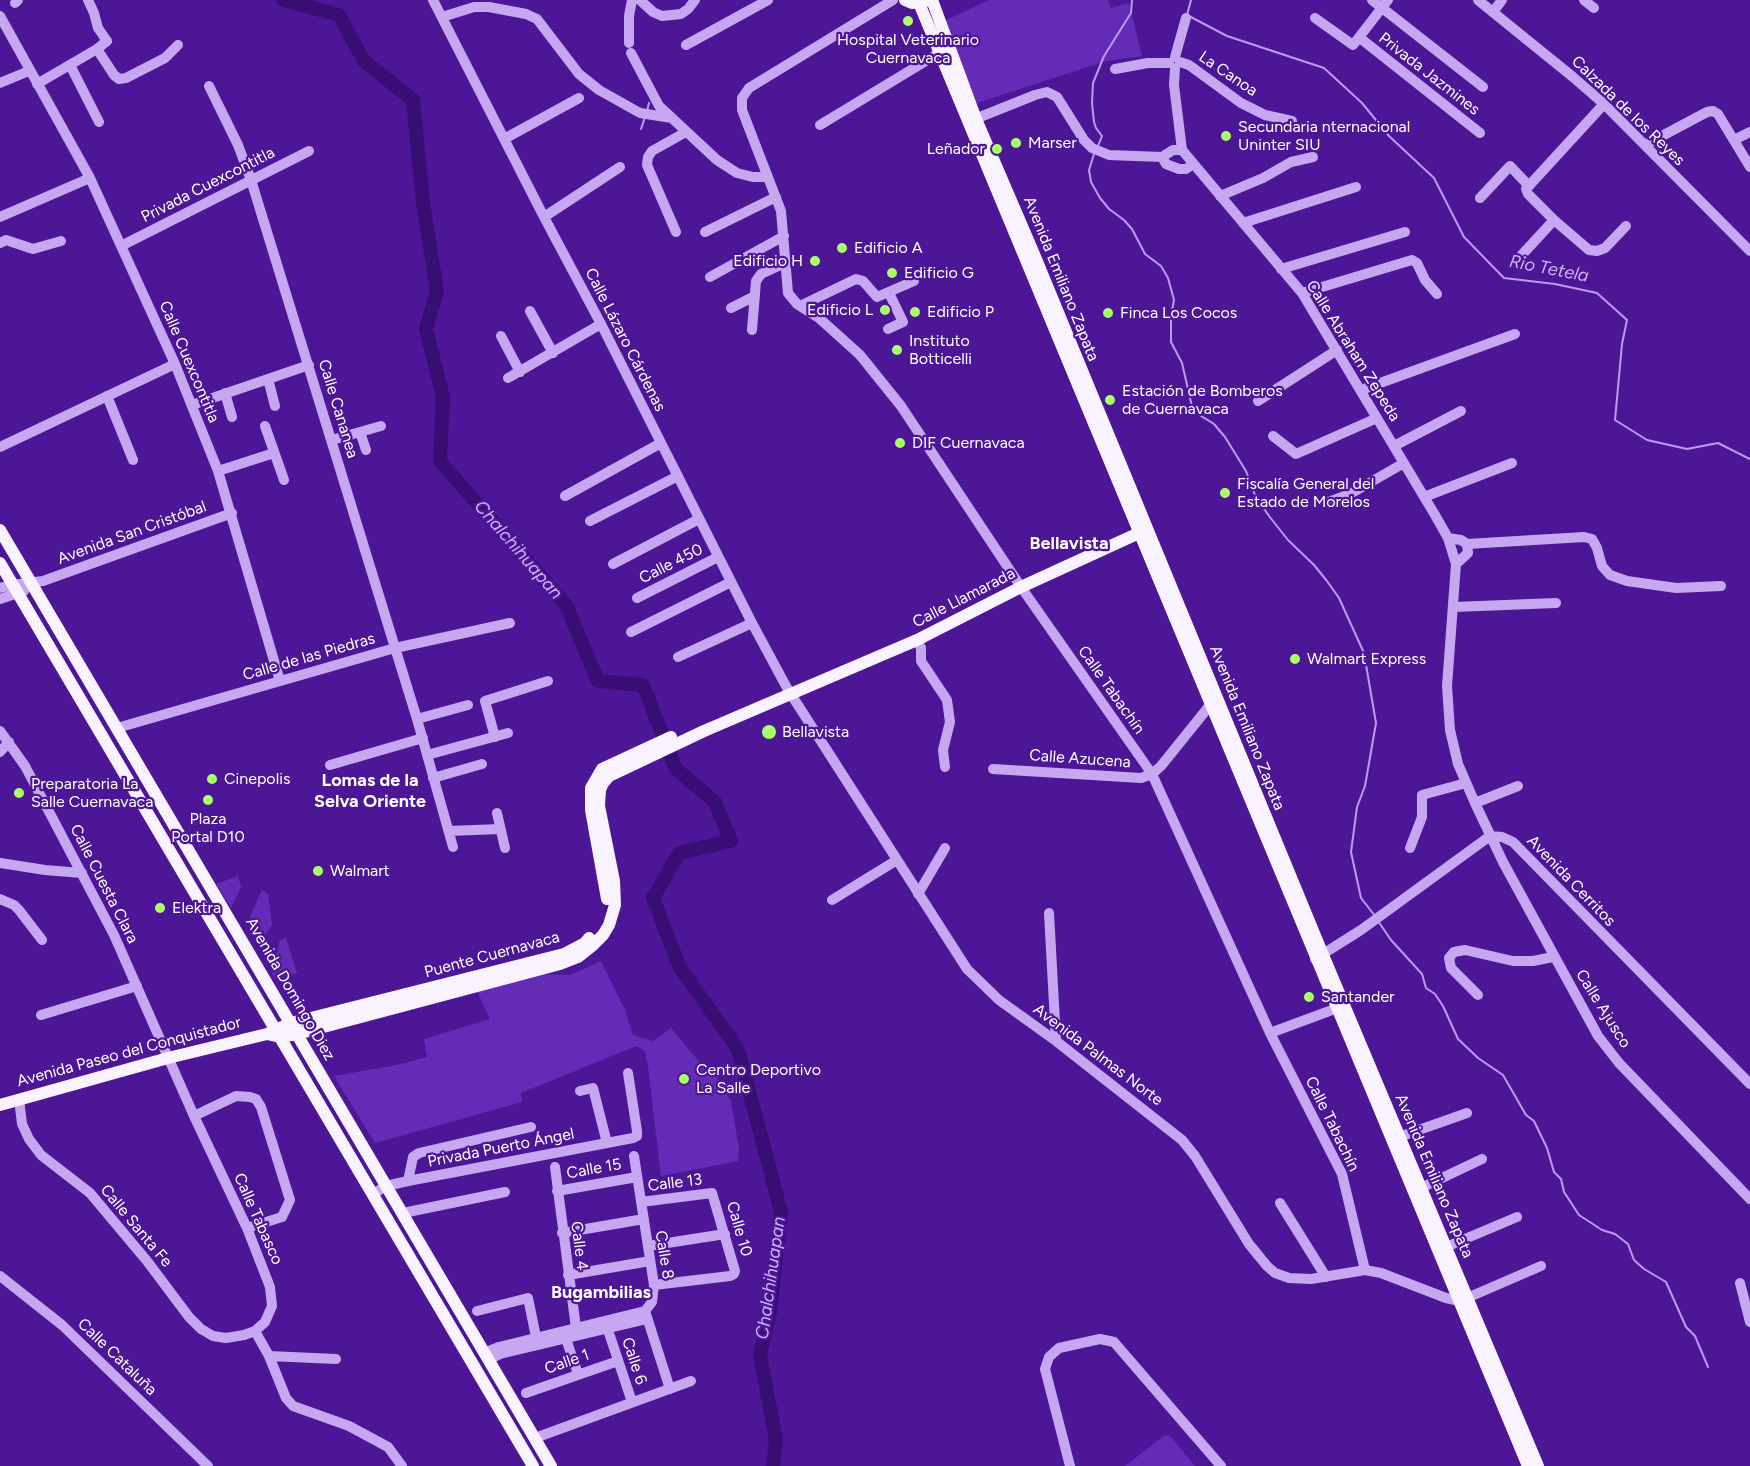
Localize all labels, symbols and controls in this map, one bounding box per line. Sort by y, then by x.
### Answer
marker: Hospital Veterinario Cuernavaca [901,14,915,28]
street label: Privada Jazmines [1375,29,1483,119]
place label: Hospital Veterinario Cuernavaca [837,30,979,68]
street label: La Canoa [1195,47,1261,101]
street label: Calzada de los Reyes [1567,52,1689,170]
place label: Secundaria nternacional Uninter SIU [1238,117,1410,155]
marker: Secundaria nternacional Uninter SIU [1219,129,1233,143]
place label: Marser [1028,133,1077,153]
marker: Marser [1009,136,1023,150]
place label: Leñador [927,139,985,159]
marker: Leñador [990,142,1004,156]
street label: Privada Cuexcontitla [138,143,278,227]
street label: Avenida Emiliano Zapata [1019,194,1103,364]
place label: Edificio A [854,238,923,258]
marker: Edificio A [835,241,849,255]
place label: Edificio H [733,251,803,271]
water label: Rio Tetela [1507,251,1591,287]
marker: Edificio H [808,254,822,268]
place label: Edificio G [904,263,974,283]
street label: Calle Lázaro Cárdenas [581,265,669,415]
marker: Edificio G [885,266,899,280]
street label: Calle Abraham Zepeda [1302,277,1404,425]
street label: Calle Cuexcontitla [155,298,223,426]
place label: Edificio L [807,300,873,320]
place label: Edificio P [927,302,994,322]
marker: Edificio L [878,303,892,317]
place label: Finca Los Cocos [1120,303,1237,323]
marker: Edificio P [908,305,922,319]
marker: Finca Los Cocos [1101,306,1115,320]
place label: Instituto Botticelli [909,331,972,369]
marker: Instituto Botticelli [890,343,904,357]
street label: Calle Cananea [314,357,362,461]
place label: Estación de Bomberos de Cuernavaca [1122,381,1283,419]
marker: Estación de Bomberos de Cuernavaca [1103,393,1117,407]
place label: DIF Cuernavaca [912,433,1025,453]
marker: DIF Cuernavaca [893,436,907,450]
place label: Fiscalía General del Estado de Morelos [1237,474,1374,512]
marker: Fiscalía General del Estado de Morelos [1218,486,1232,500]
water label: Chalchihuapan [469,496,567,604]
street label: Avenida San Cristóbal [55,497,209,569]
district label: Bellavista [1030,533,1108,555]
street label: Calle 450 [636,540,706,588]
street label: Calle Llamarada [910,564,1018,632]
street label: Calle de las Piedras [241,629,377,685]
street label: Calle Tabachín [1074,642,1148,738]
street label: Avenida Emiliano Zapata [1205,643,1289,813]
place label: Walmart Express [1307,649,1426,669]
marker: Walmart Express [1288,652,1302,666]
place label: Bellavista [782,722,849,742]
marker: Bellavista [760,723,778,741]
street label: Calle Azucena [1029,746,1131,772]
place label: Cinepolis [224,769,290,789]
district label: Lomas de la Selva Oriente [314,770,426,812]
marker: Cinepolis [205,772,219,786]
place label: Preparatoria La Salle Cuernavaca [31,774,153,812]
marker: Preparatoria La Salle Cuernavaca [12,786,26,800]
marker: Plaza Portal D10 [201,793,215,807]
place label: Plaza Portal D10 [171,809,245,847]
street label: Calle Cuesta Clara [66,821,142,947]
street label: Avenida Cerritos [1523,831,1619,931]
place label: Walmart [330,861,390,881]
marker: Walmart [311,864,325,878]
place label: Elektra [172,898,221,918]
marker: Elektra [153,901,167,915]
street label: Avenida Domingo Diez [241,914,339,1064]
street label: Puente Cuernavaca [422,928,562,982]
street label: Calle Ajusco [1571,966,1635,1052]
place label: Santander [1321,987,1395,1007]
marker: Santander [1302,990,1316,1004]
street label: Avenida Palmas Norte [1029,1000,1167,1110]
street label: Avenida Paseo del Conquistador [15,1013,243,1091]
place label: Centro Deportivo La Salle [696,1060,821,1098]
marker: Centro Deportivo La Salle [677,1072,691,1086]
street label: Calle Tabachín [1301,1073,1363,1175]
street label: Avenida Emiliano Zapata [1391,1091,1477,1261]
street label: Privada Puerto Ángel [426,1124,576,1172]
street label: Calle 15 [565,1155,623,1183]
street label: Calle Tabasco [229,1170,287,1268]
street label: Calle 13 [647,1170,703,1196]
street label: Calle Santa Fe [96,1181,176,1271]
street label: Calle 10 [722,1199,756,1259]
water label: Chalchihuapan [752,1215,790,1341]
street label: Calle 4 [566,1220,592,1272]
street label: Calle 8 [651,1229,677,1281]
district label: Bugambilias [551,1282,651,1304]
street label: Calle Cataluña [73,1314,161,1400]
street label: Calle 6 [617,1335,651,1387]
street label: Calle 1 [542,1345,592,1379]

